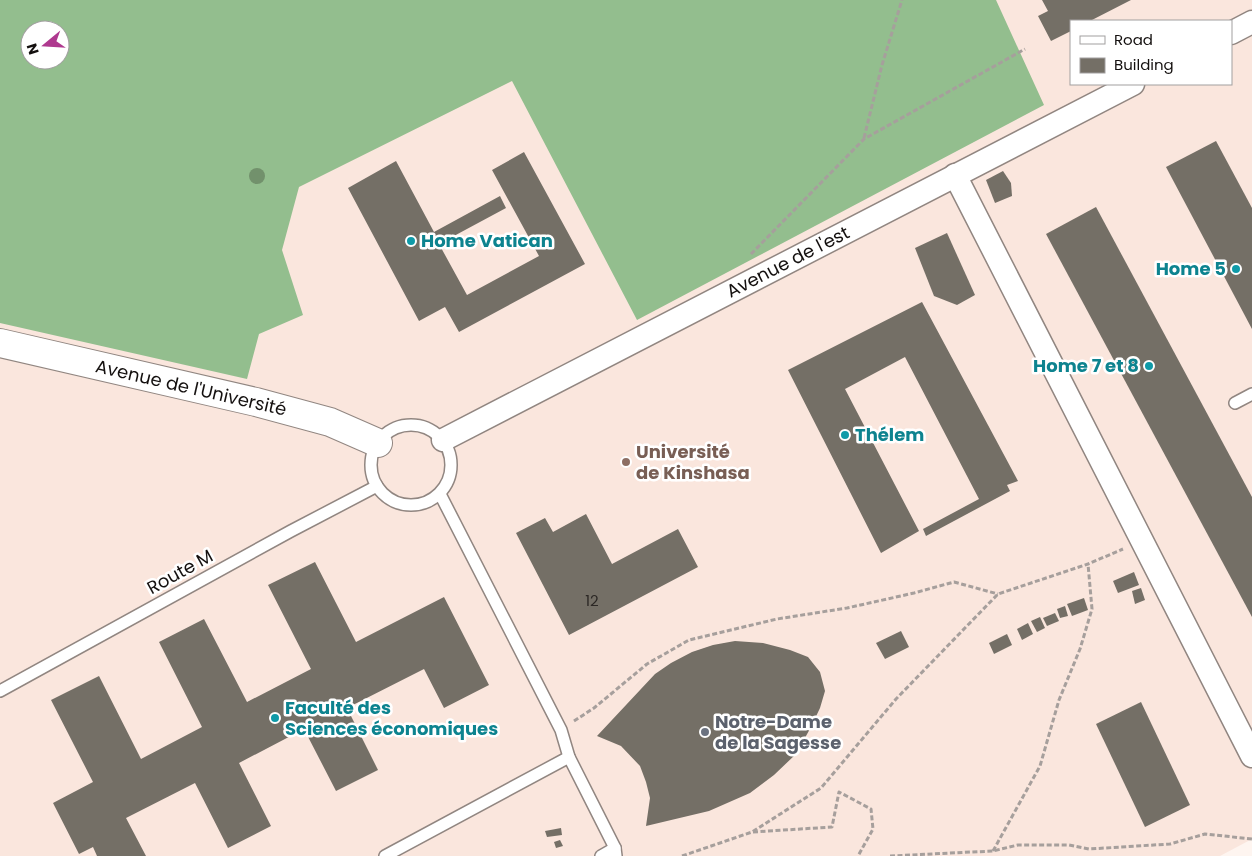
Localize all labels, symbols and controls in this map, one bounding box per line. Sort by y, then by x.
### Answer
north arrow [20,20,70,70]
legend [1070,20,1232,85]
text: Road [1114,29,1153,50]
text: N [21,41,44,57]
text: Building [1114,54,1174,75]
street label: Avenue de l'est [722,220,854,303]
place label: Home Vatican [421,228,553,253]
marker: Home Vatican [405,235,417,247]
place label: Home 5 [1156,256,1226,281]
marker: Home 5 [1230,263,1242,275]
street label: Avenue de l'Université [93,353,289,422]
place label: Home 7 et 8 [1033,353,1139,378]
marker: Home 7 et 8 [1143,360,1155,372]
place label: Thélem [855,422,924,447]
marker: Thélem [839,429,851,441]
place label: Université de Kinshasa [636,439,750,485]
marker: Université de Kinshasa [620,456,632,468]
street label: Route M [142,543,217,600]
house number: 12 [585,590,599,611]
place label: Faculté des Sciences économiques [285,695,498,741]
place label: Notre-Dame de la Sagesse [715,709,841,755]
marker: Faculté des Sciences économiques [269,712,281,724]
marker: Notre-Dame de la Sagesse [699,726,711,738]

